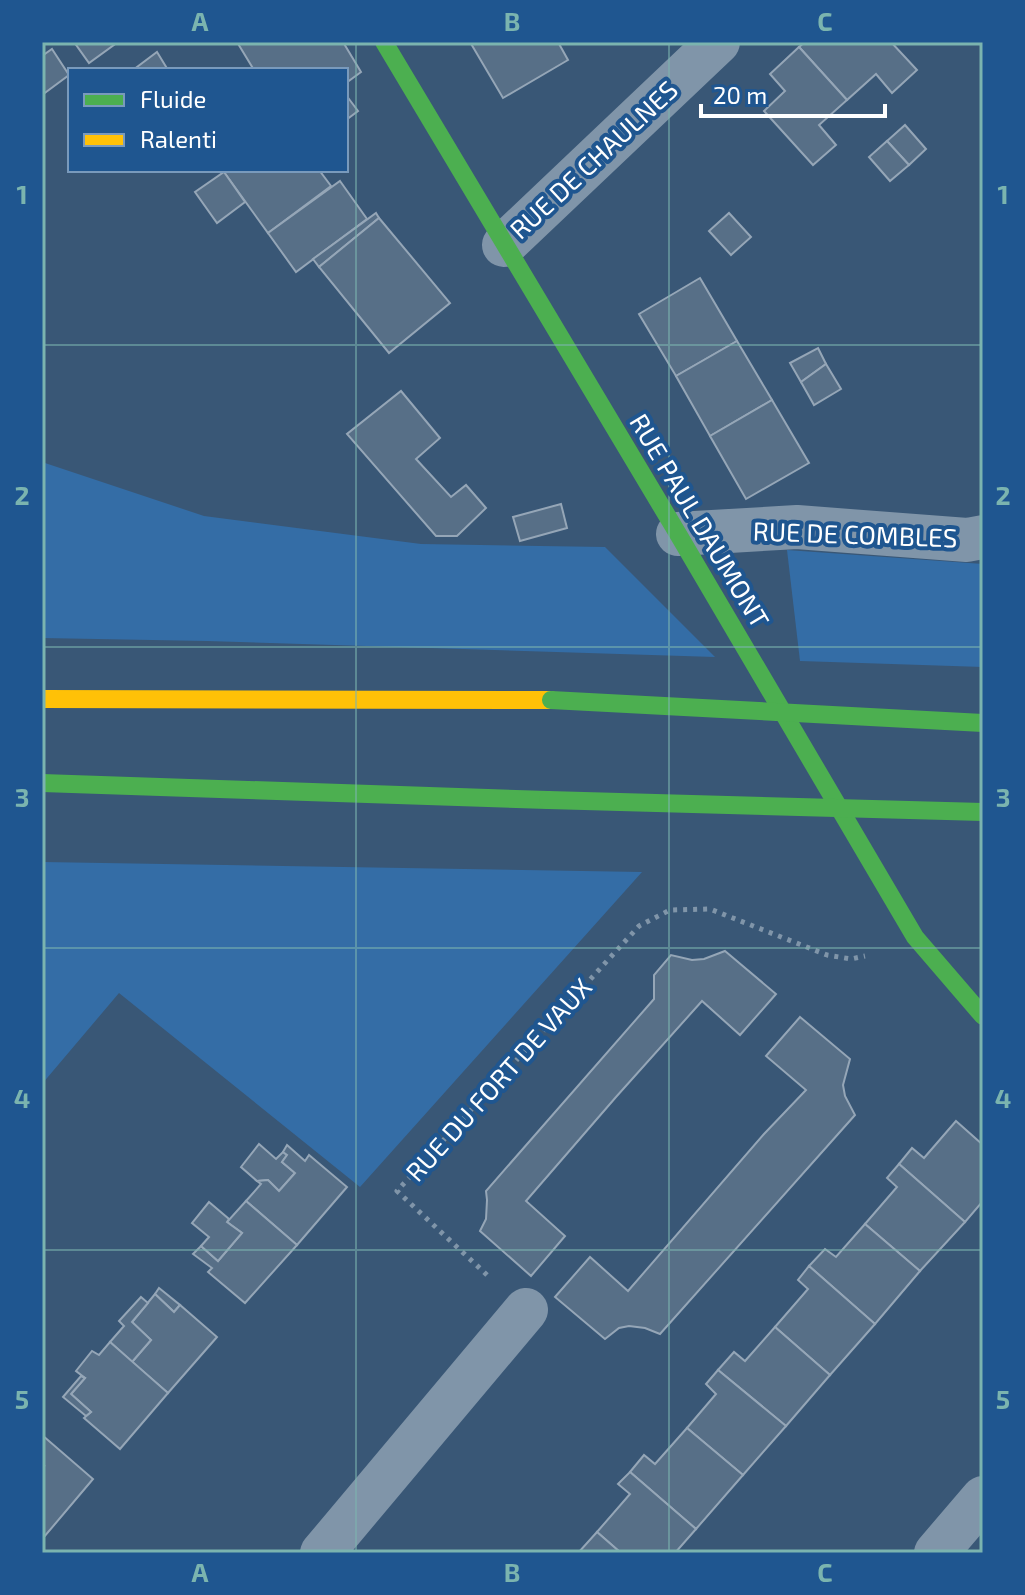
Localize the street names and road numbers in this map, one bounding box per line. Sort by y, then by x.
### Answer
street label: RUE DE CHAULNES [503,73,683,245]
street label: RUE PAUL DAUMONT [624,408,776,633]
street label: RUE DE COMBLES [752,514,958,553]
street label: RUE DU FORT DE VAUX [398,971,597,1187]

